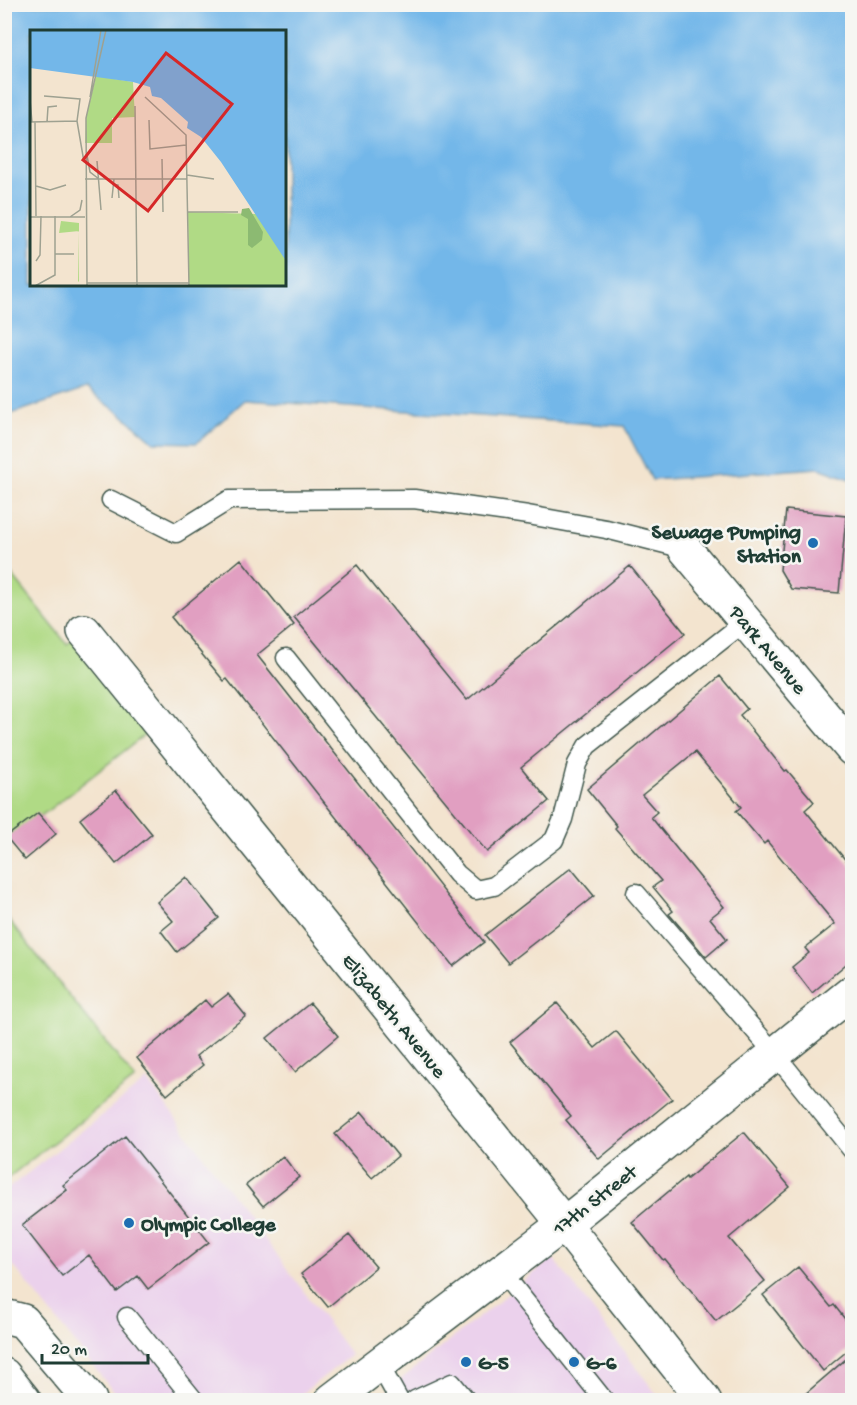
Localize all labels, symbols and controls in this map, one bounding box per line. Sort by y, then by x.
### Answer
inset map [30,30,286,286]
place label: Sewage Pumping Station [652,522,802,571]
marker: Sewage Pumping Station [806,536,820,550]
street label: Park Avenue [721,601,811,702]
street label: Elizabeth Avenue [334,950,451,1085]
street label: 17th Street [548,1160,645,1243]
place label: Olympic College [141,1214,277,1239]
marker: Olympic College [122,1216,136,1230]
scale bar [42,1327,148,1365]
text: 20 m [51,1340,87,1361]
place label: G-5 [478,1353,509,1378]
place label: G-6 [586,1353,618,1378]
marker: G-5 [459,1355,473,1369]
marker: G-6 [567,1355,581,1369]

